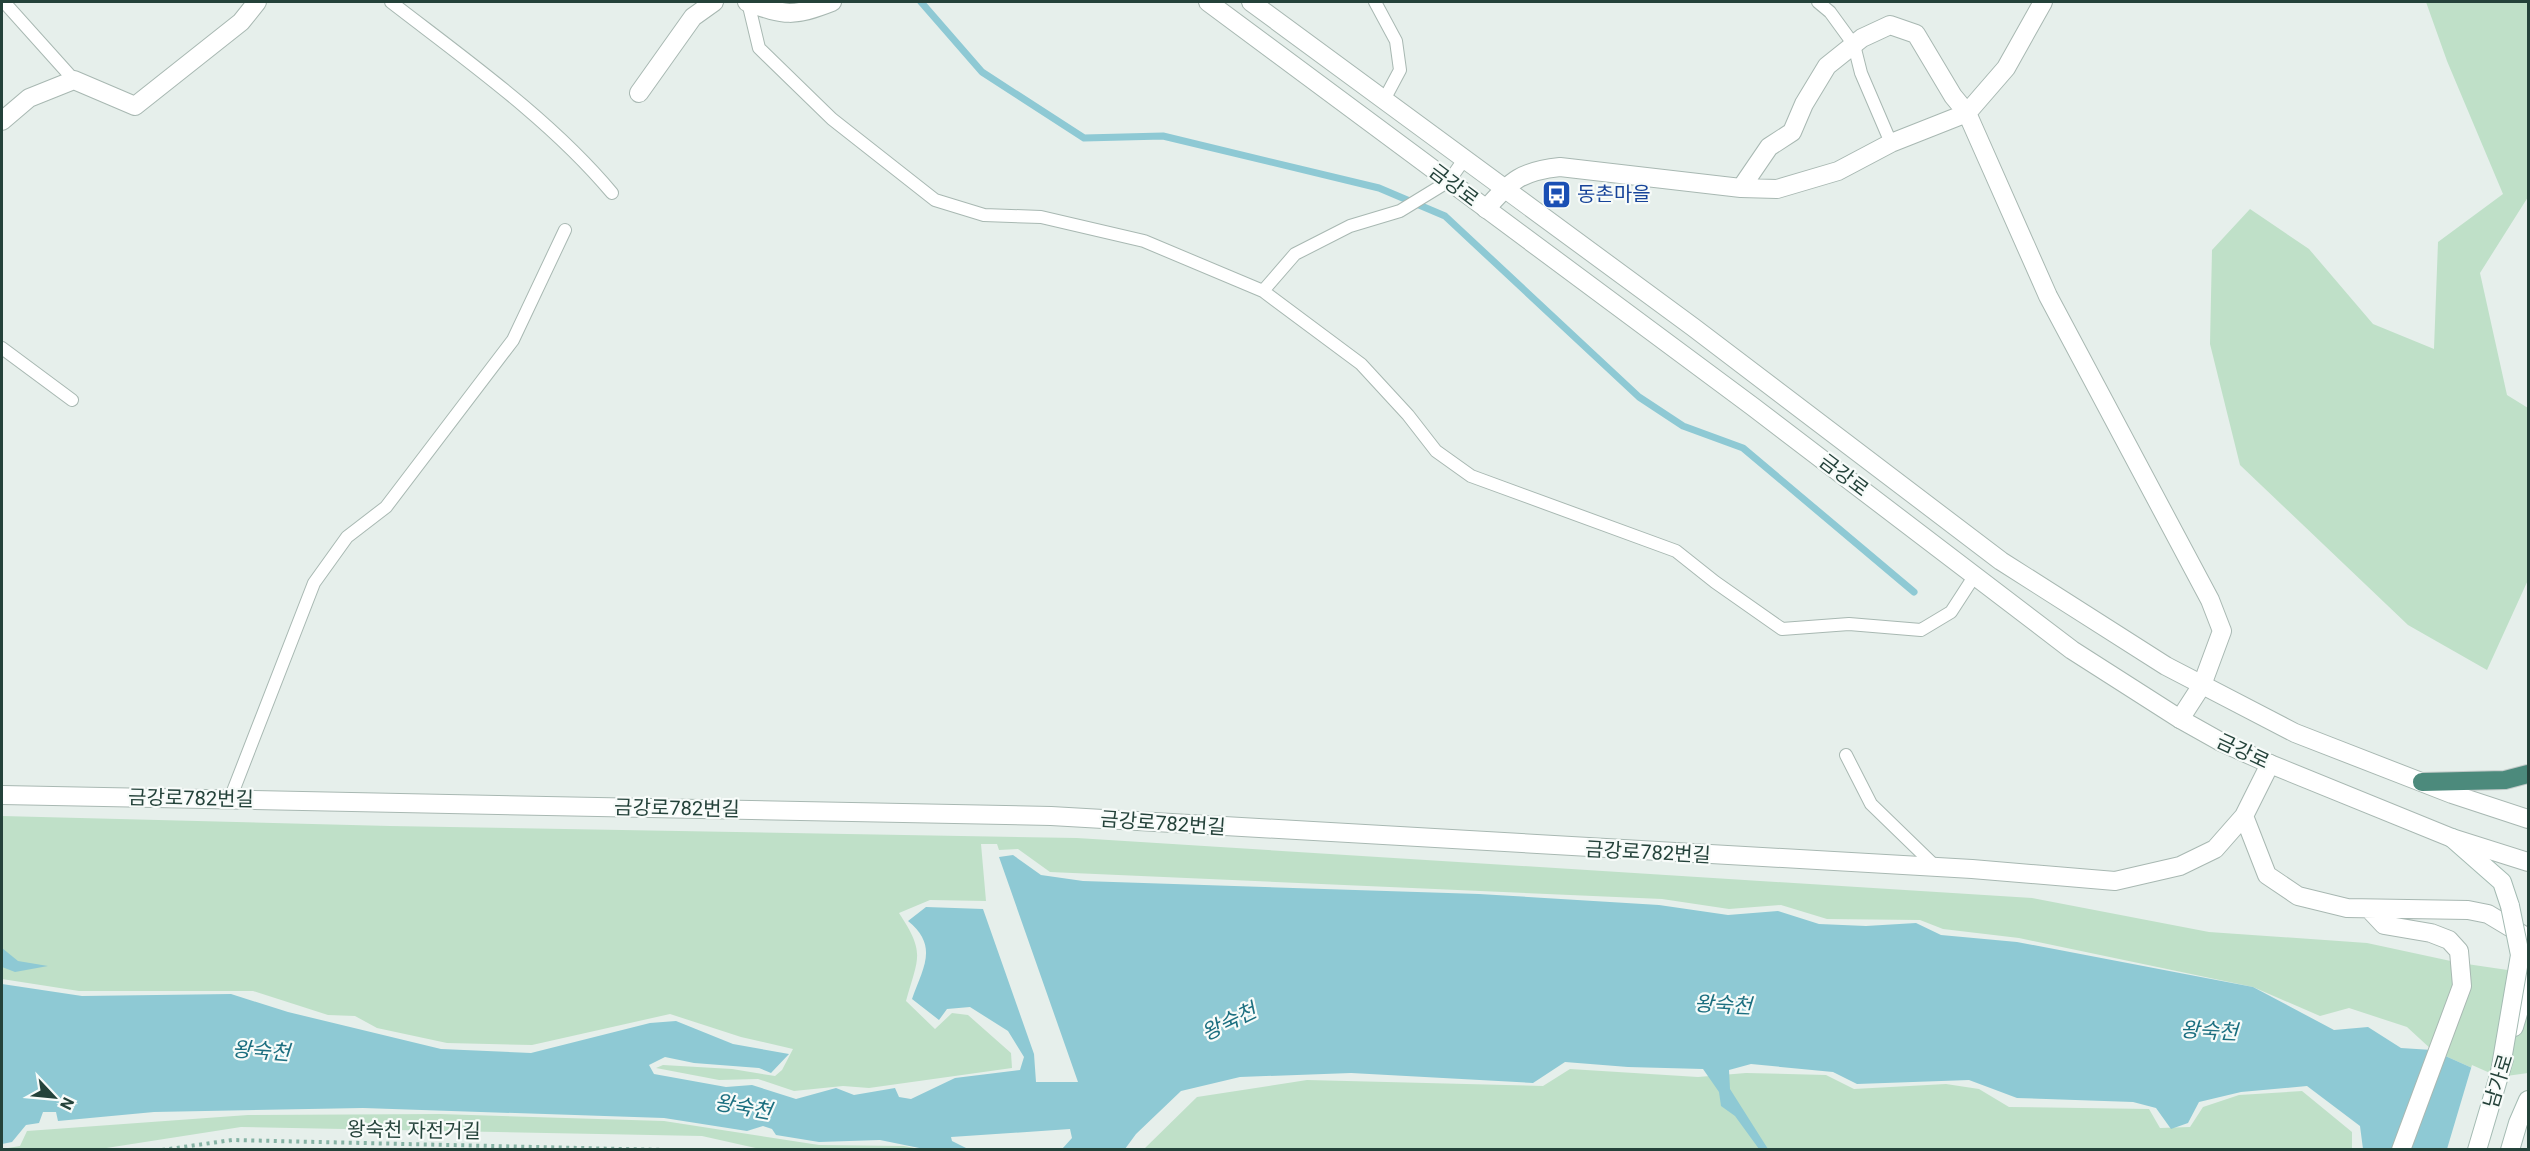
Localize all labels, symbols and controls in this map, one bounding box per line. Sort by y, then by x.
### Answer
street label: 금강로 [1425,159,1483,211]
bus stop icon: 동촌마을 [1540,178,1572,210]
place label: 동촌마을 [1577,182,1651,206]
street label: 금강로 [1815,449,1873,501]
street label: 금강로 [2213,728,2273,774]
street label: 금강로782번길 [128,785,254,811]
street label: 금강로782번길 [614,795,740,821]
street label: 금강로782번길 [1099,807,1227,839]
street label: 금강로782번길 [1585,837,1711,867]
water label: 왕숙천 [1693,991,1755,1019]
water label: 왕숙천 [1198,997,1263,1045]
water label: 왕숙천 [2179,1017,2241,1045]
water label: 왕숙천 [231,1037,293,1065]
street label: 남가로 [2478,1051,2518,1111]
north arrow [24,1067,84,1127]
water label: 왕숙천 [712,1090,776,1124]
text: N [56,1094,78,1113]
street label: 왕숙천 자전거길 [347,1117,481,1143]

